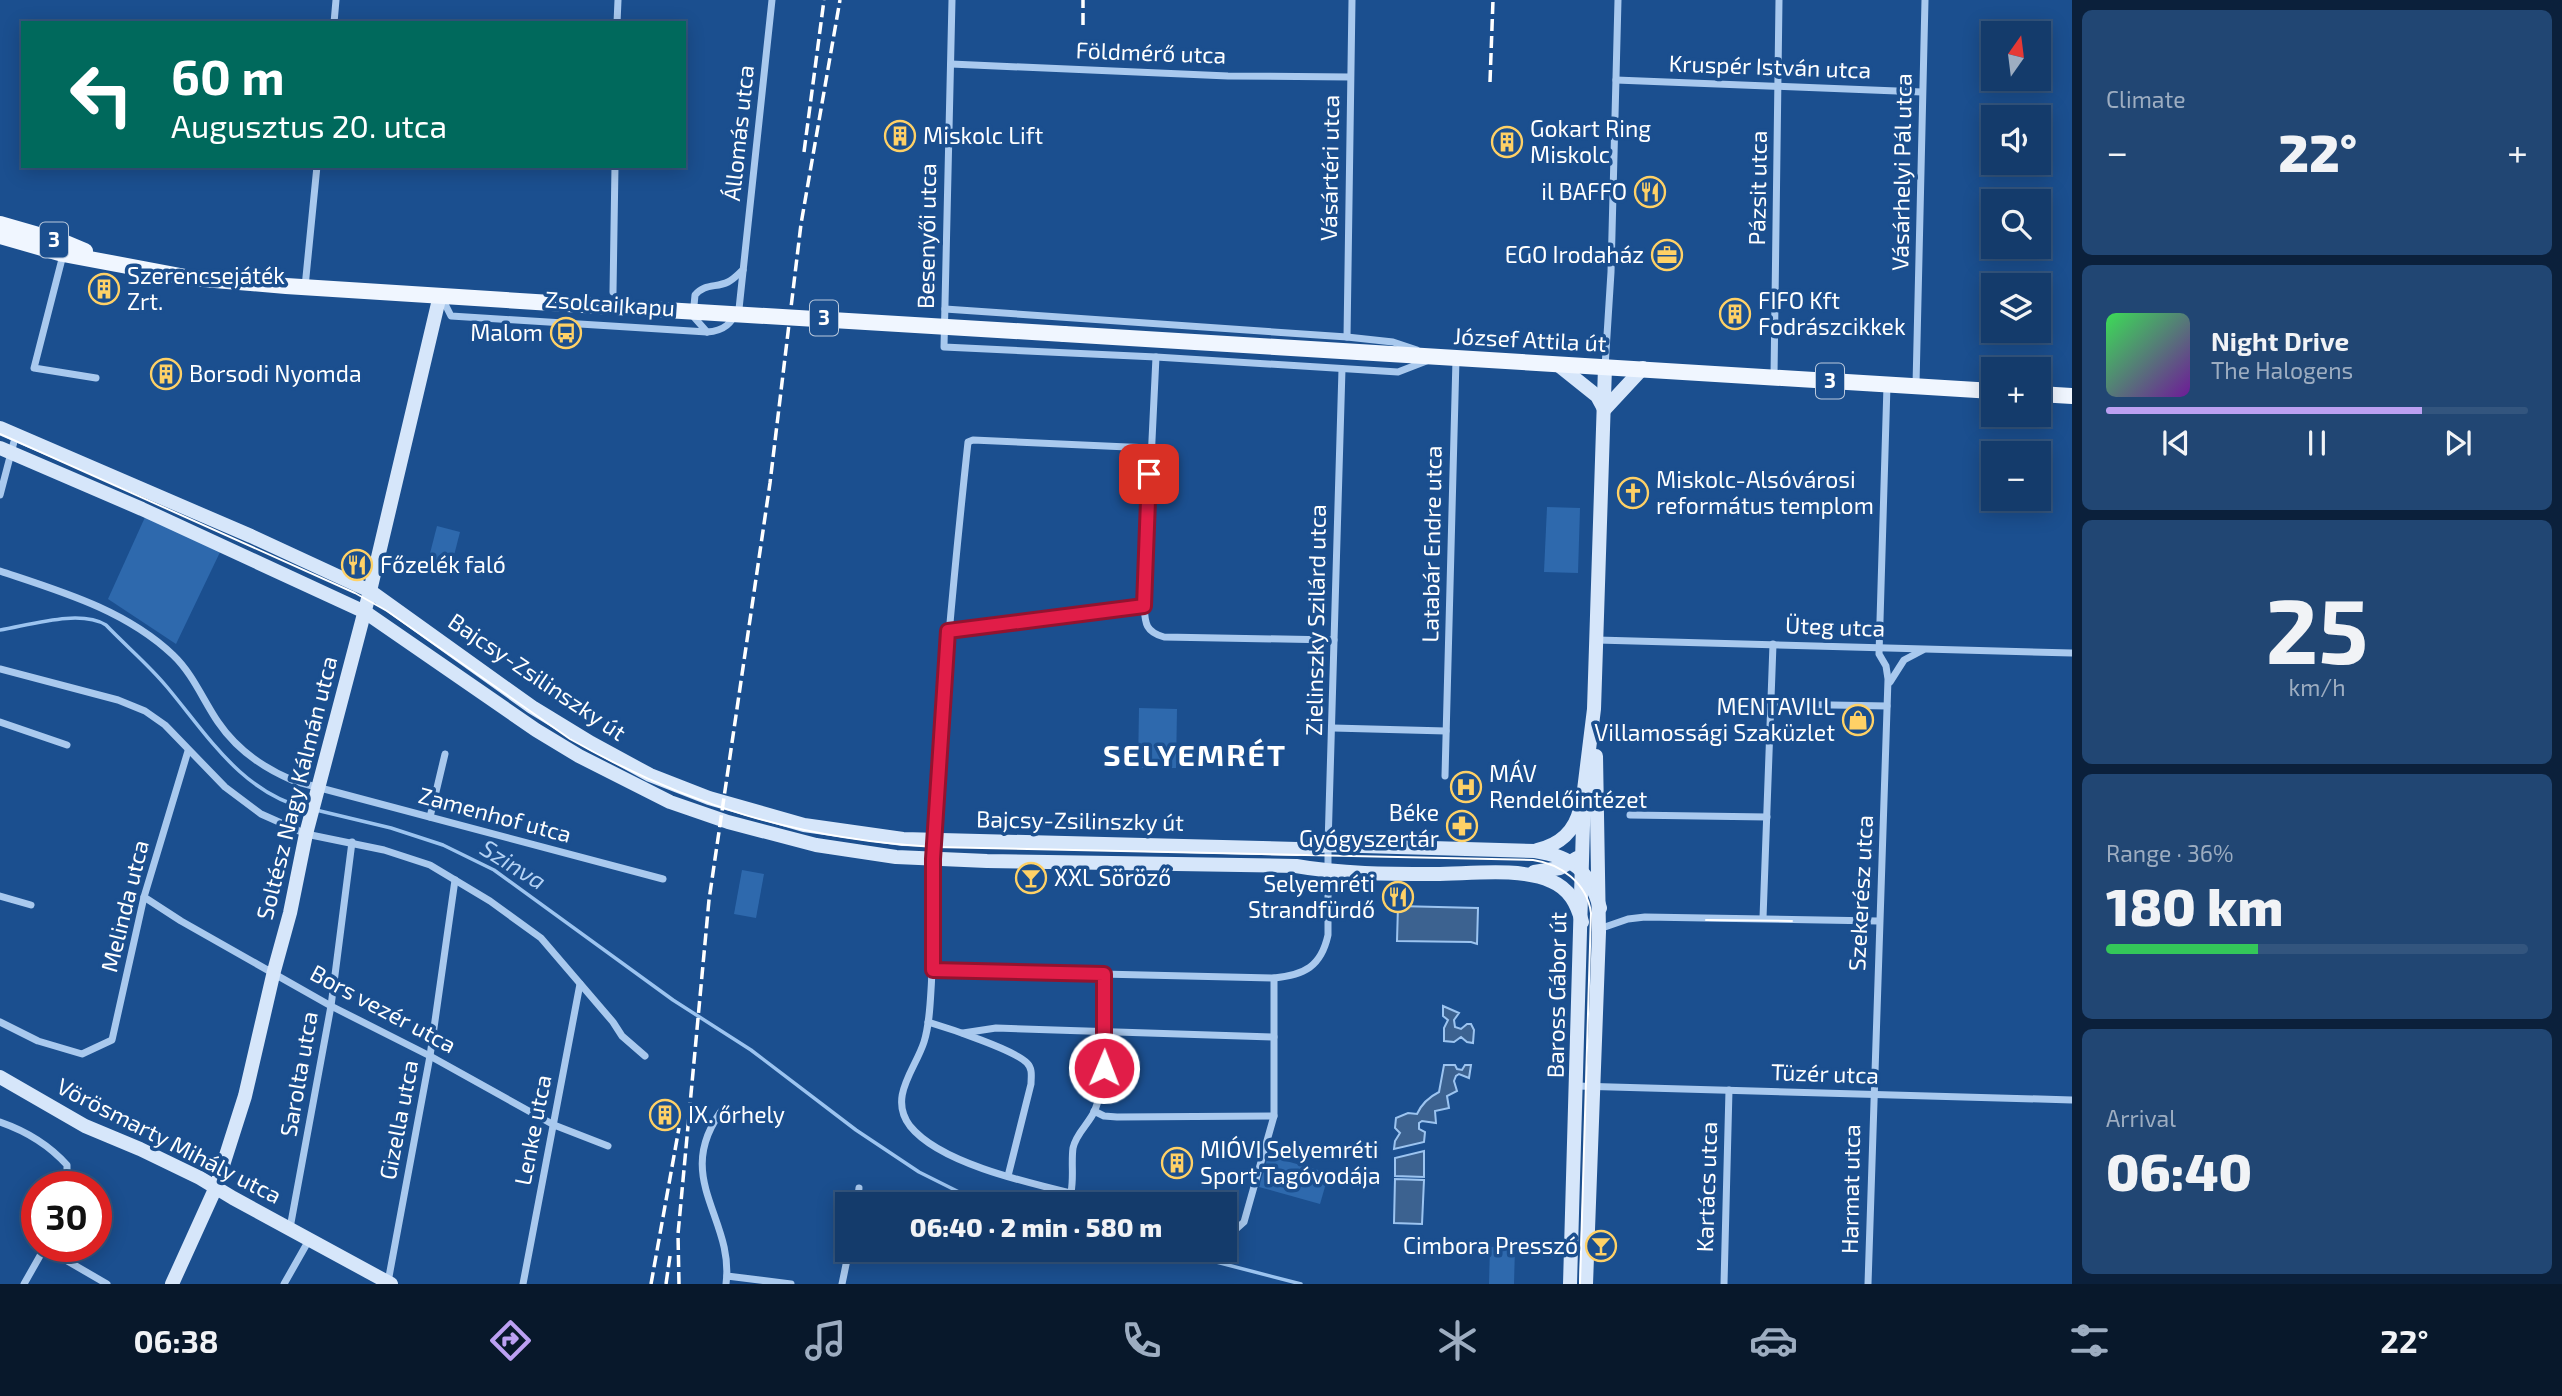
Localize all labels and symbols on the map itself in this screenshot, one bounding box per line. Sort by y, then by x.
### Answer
north arrow [1981,21,2051,91]
street label: Földmérő utca [1075,35,1227,69]
street label: Kruspér István utca [1668,48,1872,84]
street label: Állomás utca [717,64,759,202]
street label: Vásárhelyi Pál utca [1885,73,1917,271]
street label: Vásártéri utca [1314,95,1344,241]
place label: Gokart Ring Miskolc [1530,114,1651,168]
building icon: Miskolc Lift [883,119,917,153]
place label: Miskolc Lift [923,121,1043,149]
building icon: Gokart Ring Miskolc [1490,125,1524,159]
street label: Pázsit utca [1742,130,1772,246]
street label: Besenyői utca [911,163,941,309]
restaurant icon: il BAFFO [1633,175,1667,209]
place label: il BAFFO [1541,177,1627,205]
road number: 3 [40,222,68,258]
office icon: EGO Irodaház [1650,238,1684,272]
place label: EGO Irodaház [1505,240,1644,268]
place label: Szerencsejáték Zrt. [127,261,285,315]
building icon: Szerencsejáték Zrt. [87,272,121,306]
street label: Zsolcai kapu [544,284,676,322]
place label: FIFO Kft Fodrászcikkek [1758,286,1906,340]
building icon: FIFO Kft Fodrászcikkek [1718,297,1752,331]
road number: 3 [810,300,838,336]
bus stop icon: Malom [549,316,583,350]
place label: Malom [470,318,543,346]
street label: József Attila út [1453,321,1608,357]
building icon: Borsodi Nyomda [149,357,183,391]
place label: Borsodi Nyomda [189,359,362,387]
road number: 3 [1816,364,1844,398]
pin [1119,444,1179,504]
street label: Latabár Endre utca [1415,445,1447,643]
place label: Miskolc-Alsóvárosi református templom [1656,465,1874,519]
church icon: Miskolc-Alsóvárosi református templom [1616,476,1650,510]
street label: Zielinszky Szilárd utca [1299,504,1331,736]
restaurant icon: Főzelék faló [340,548,374,582]
place label: Főzelék faló [380,550,506,578]
street label: Bajcsy-Zsilinszky út [444,606,632,746]
street label: Üteg utca [1784,610,1886,642]
street label: Soltész Nagy Kálmán utca [250,653,342,923]
place label: MENTAVILL Villamossági Szaküzlet [1594,692,1835,746]
shop icon: MENTAVILL Villamossági Szaküzlet [1841,703,1875,737]
district label: SELYEMRÉT [1103,736,1287,772]
place label: MÁV Rendelőintézet [1489,759,1647,813]
hospital icon: MÁV Rendelőintézet [1449,770,1483,804]
street label: Zamenhof utca [416,780,575,848]
place label: Béke Gyógyszertár [1299,798,1439,852]
street label: Bajcsy-Zsilinszky út [976,804,1184,836]
pharmacy icon: Béke Gyógyszertár [1445,809,1479,843]
street label: Szekerész utca [1842,814,1878,972]
water label: Szinva [476,832,552,895]
street label: Melinda utca [94,837,154,975]
bar icon: XXL Söröző [1014,861,1048,895]
place label: XXL Söröző [1054,863,1171,891]
place label: Selyemréti Strandfürdő [1248,869,1375,923]
restaurant icon: Selyemréti Strandfürdő [1381,880,1415,914]
street label: Baross Gábor út [1541,911,1571,1078]
street label: Bors vezér utca [306,958,461,1058]
street label: Sarolta utca [273,1009,323,1139]
position arrow [1067,1031,1141,1105]
street label: Tüzér utca [1771,1057,1880,1089]
street label: Gizella utca [373,1058,423,1182]
street label: Vörösmarty Mihály utca [53,1071,286,1209]
street label: Lenke utca [508,1072,556,1187]
building icon: IX. őrhely [648,1098,682,1132]
place label: IX. őrhely [688,1100,785,1128]
street label: Kartács utca [1690,1121,1722,1253]
street label: Harmat utca [1835,1124,1865,1254]
place label: MIÓVI Selyemréti Sport Tagóvodája [1200,1135,1381,1189]
building icon: MIÓVI Selyemréti Sport Tagóvodája [1160,1146,1194,1180]
speed limit sign: 30 [21,1171,112,1262]
bar icon: Cimbora Presszó [1584,1229,1618,1263]
place label: Cimbora Presszó [1403,1231,1578,1259]

